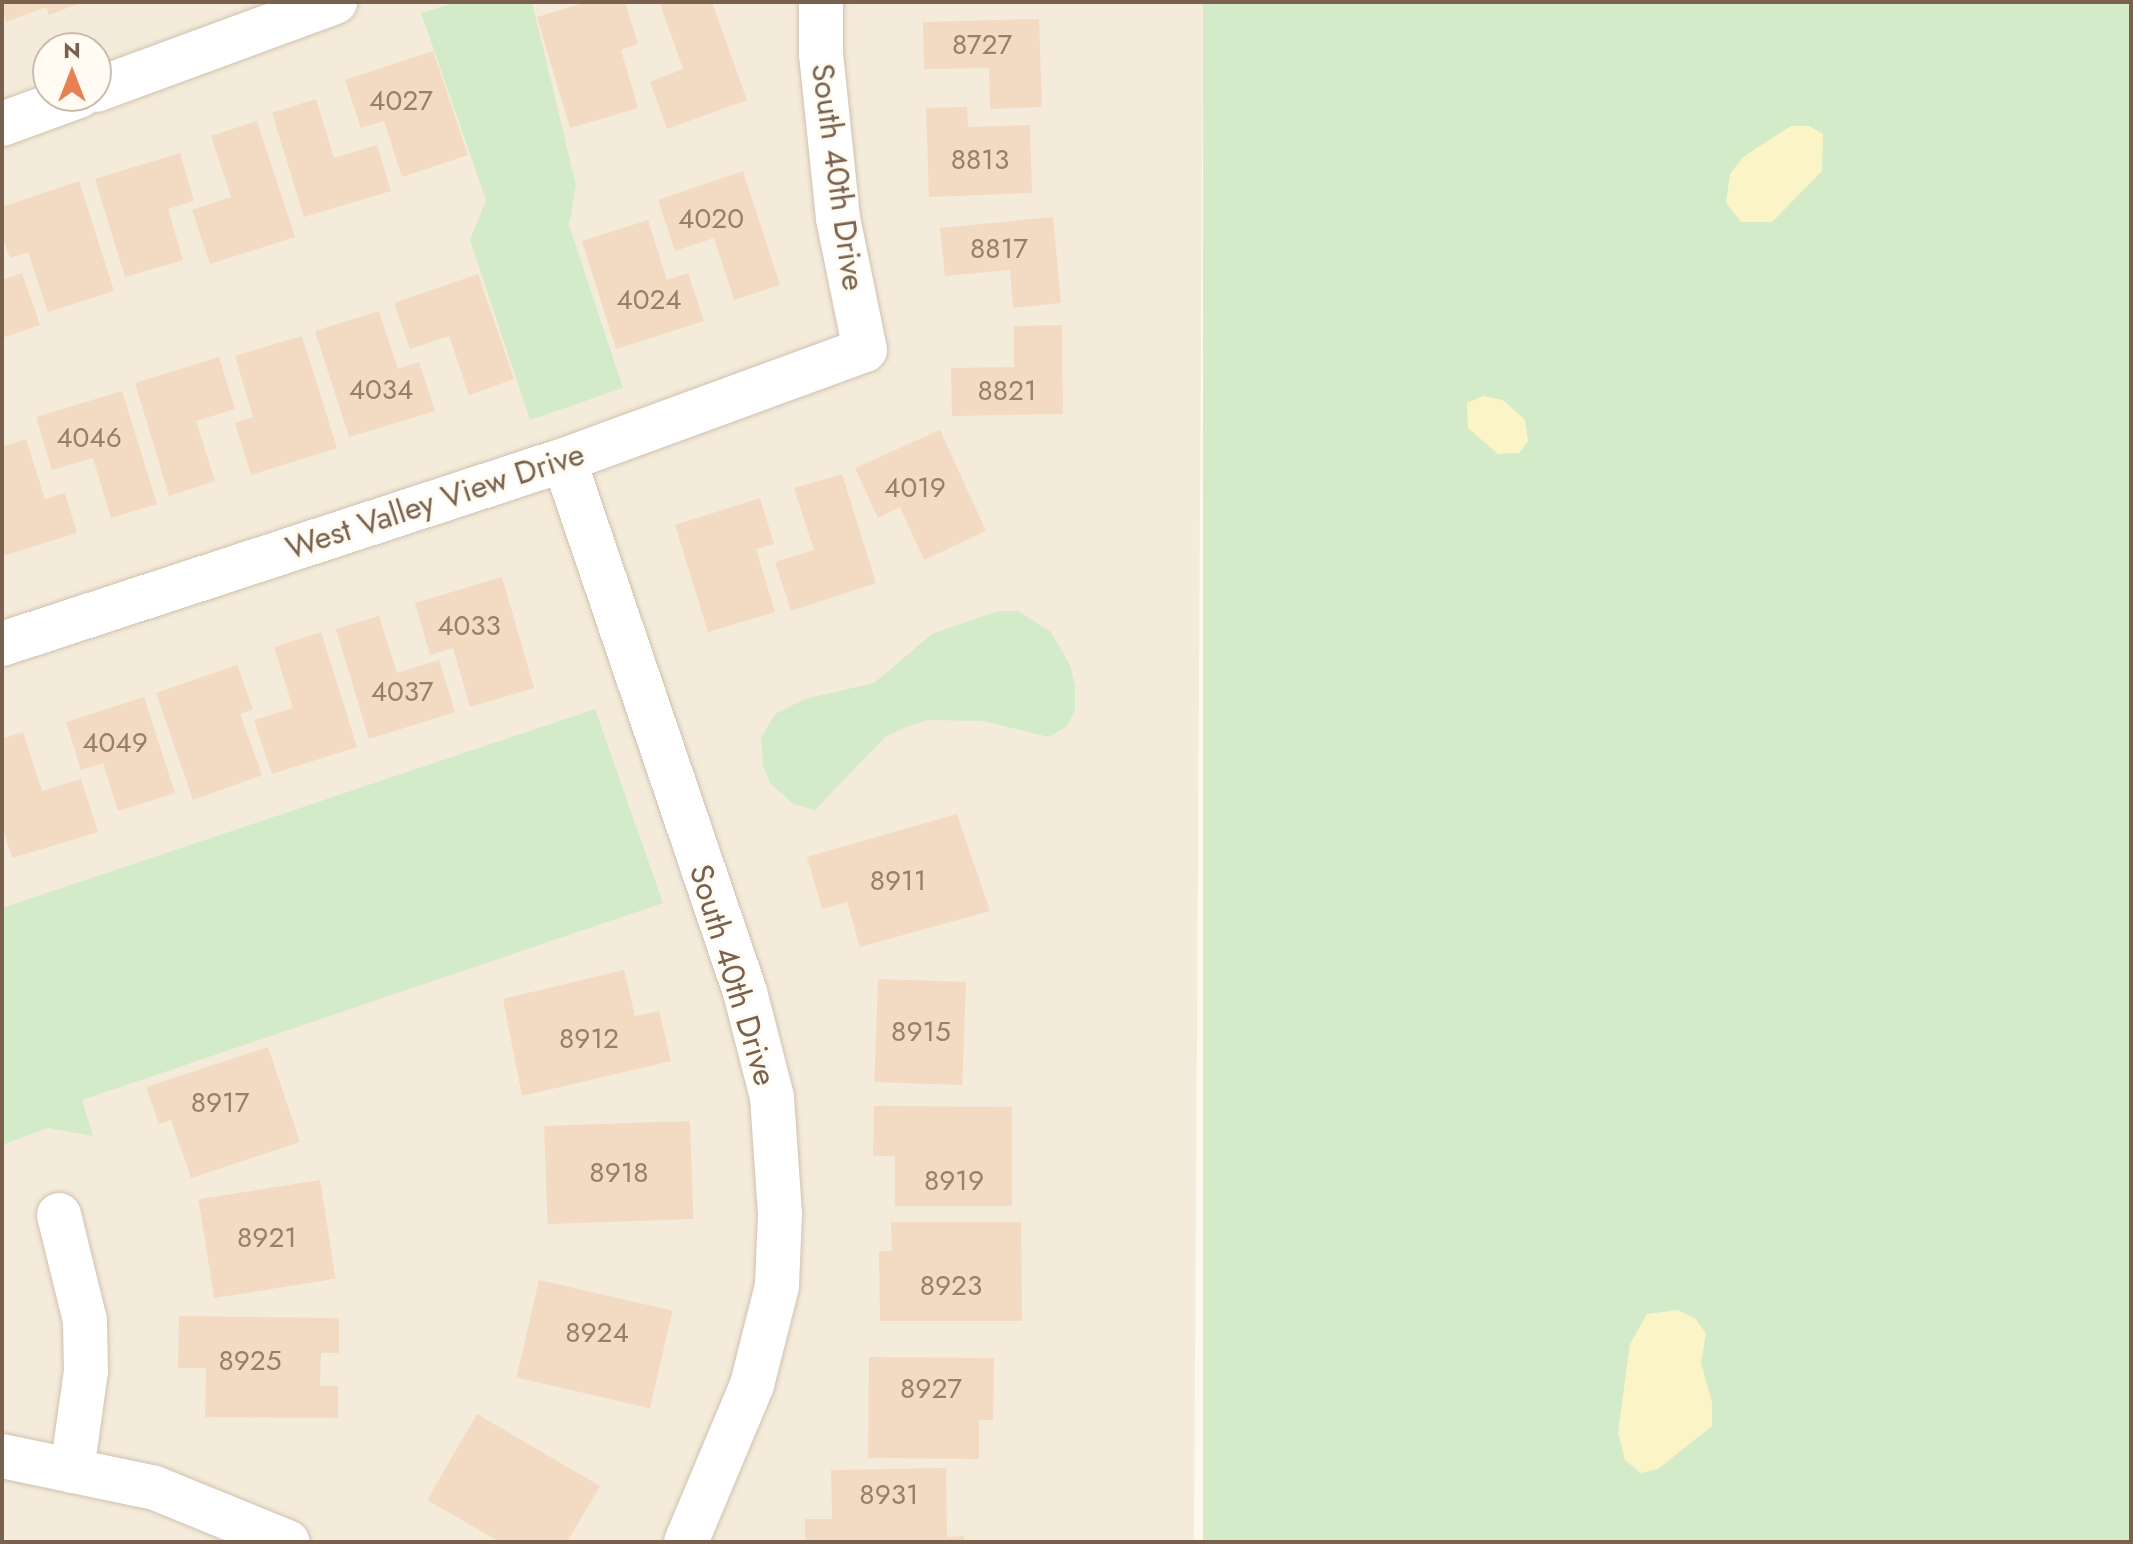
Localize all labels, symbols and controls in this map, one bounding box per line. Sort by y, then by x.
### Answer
house number: 8727 [952,28,1012,62]
north arrow [32,32,112,112]
text: N [63,34,81,66]
street label: South 40th Drive [803,61,873,293]
house number: 4027 [369,84,433,118]
house number: 8813 [951,143,1009,177]
house number: 4020 [678,202,744,236]
house number: 8817 [970,232,1028,266]
house number: 4024 [616,283,682,317]
house number: 4034 [349,373,413,407]
house number: 8821 [977,374,1037,408]
house number: 4046 [56,421,122,455]
street label: West Valley View Drive [281,435,589,567]
house number: 4019 [884,471,946,505]
house number: 4033 [437,609,501,643]
house number: 4037 [371,675,433,709]
house number: 4049 [82,726,148,760]
street label: South 40th Drive [681,860,785,1090]
house number: 8911 [870,864,926,898]
house number: 8915 [891,1015,951,1049]
house number: 8912 [559,1022,619,1056]
house number: 8917 [191,1086,249,1120]
house number: 8918 [589,1156,649,1190]
house number: 8919 [924,1164,984,1198]
house number: 8921 [237,1221,297,1255]
house number: 8923 [920,1269,982,1303]
house number: 8924 [565,1316,629,1350]
house number: 8925 [218,1344,282,1378]
house number: 8927 [900,1372,962,1406]
house number: 8931 [859,1478,919,1512]

